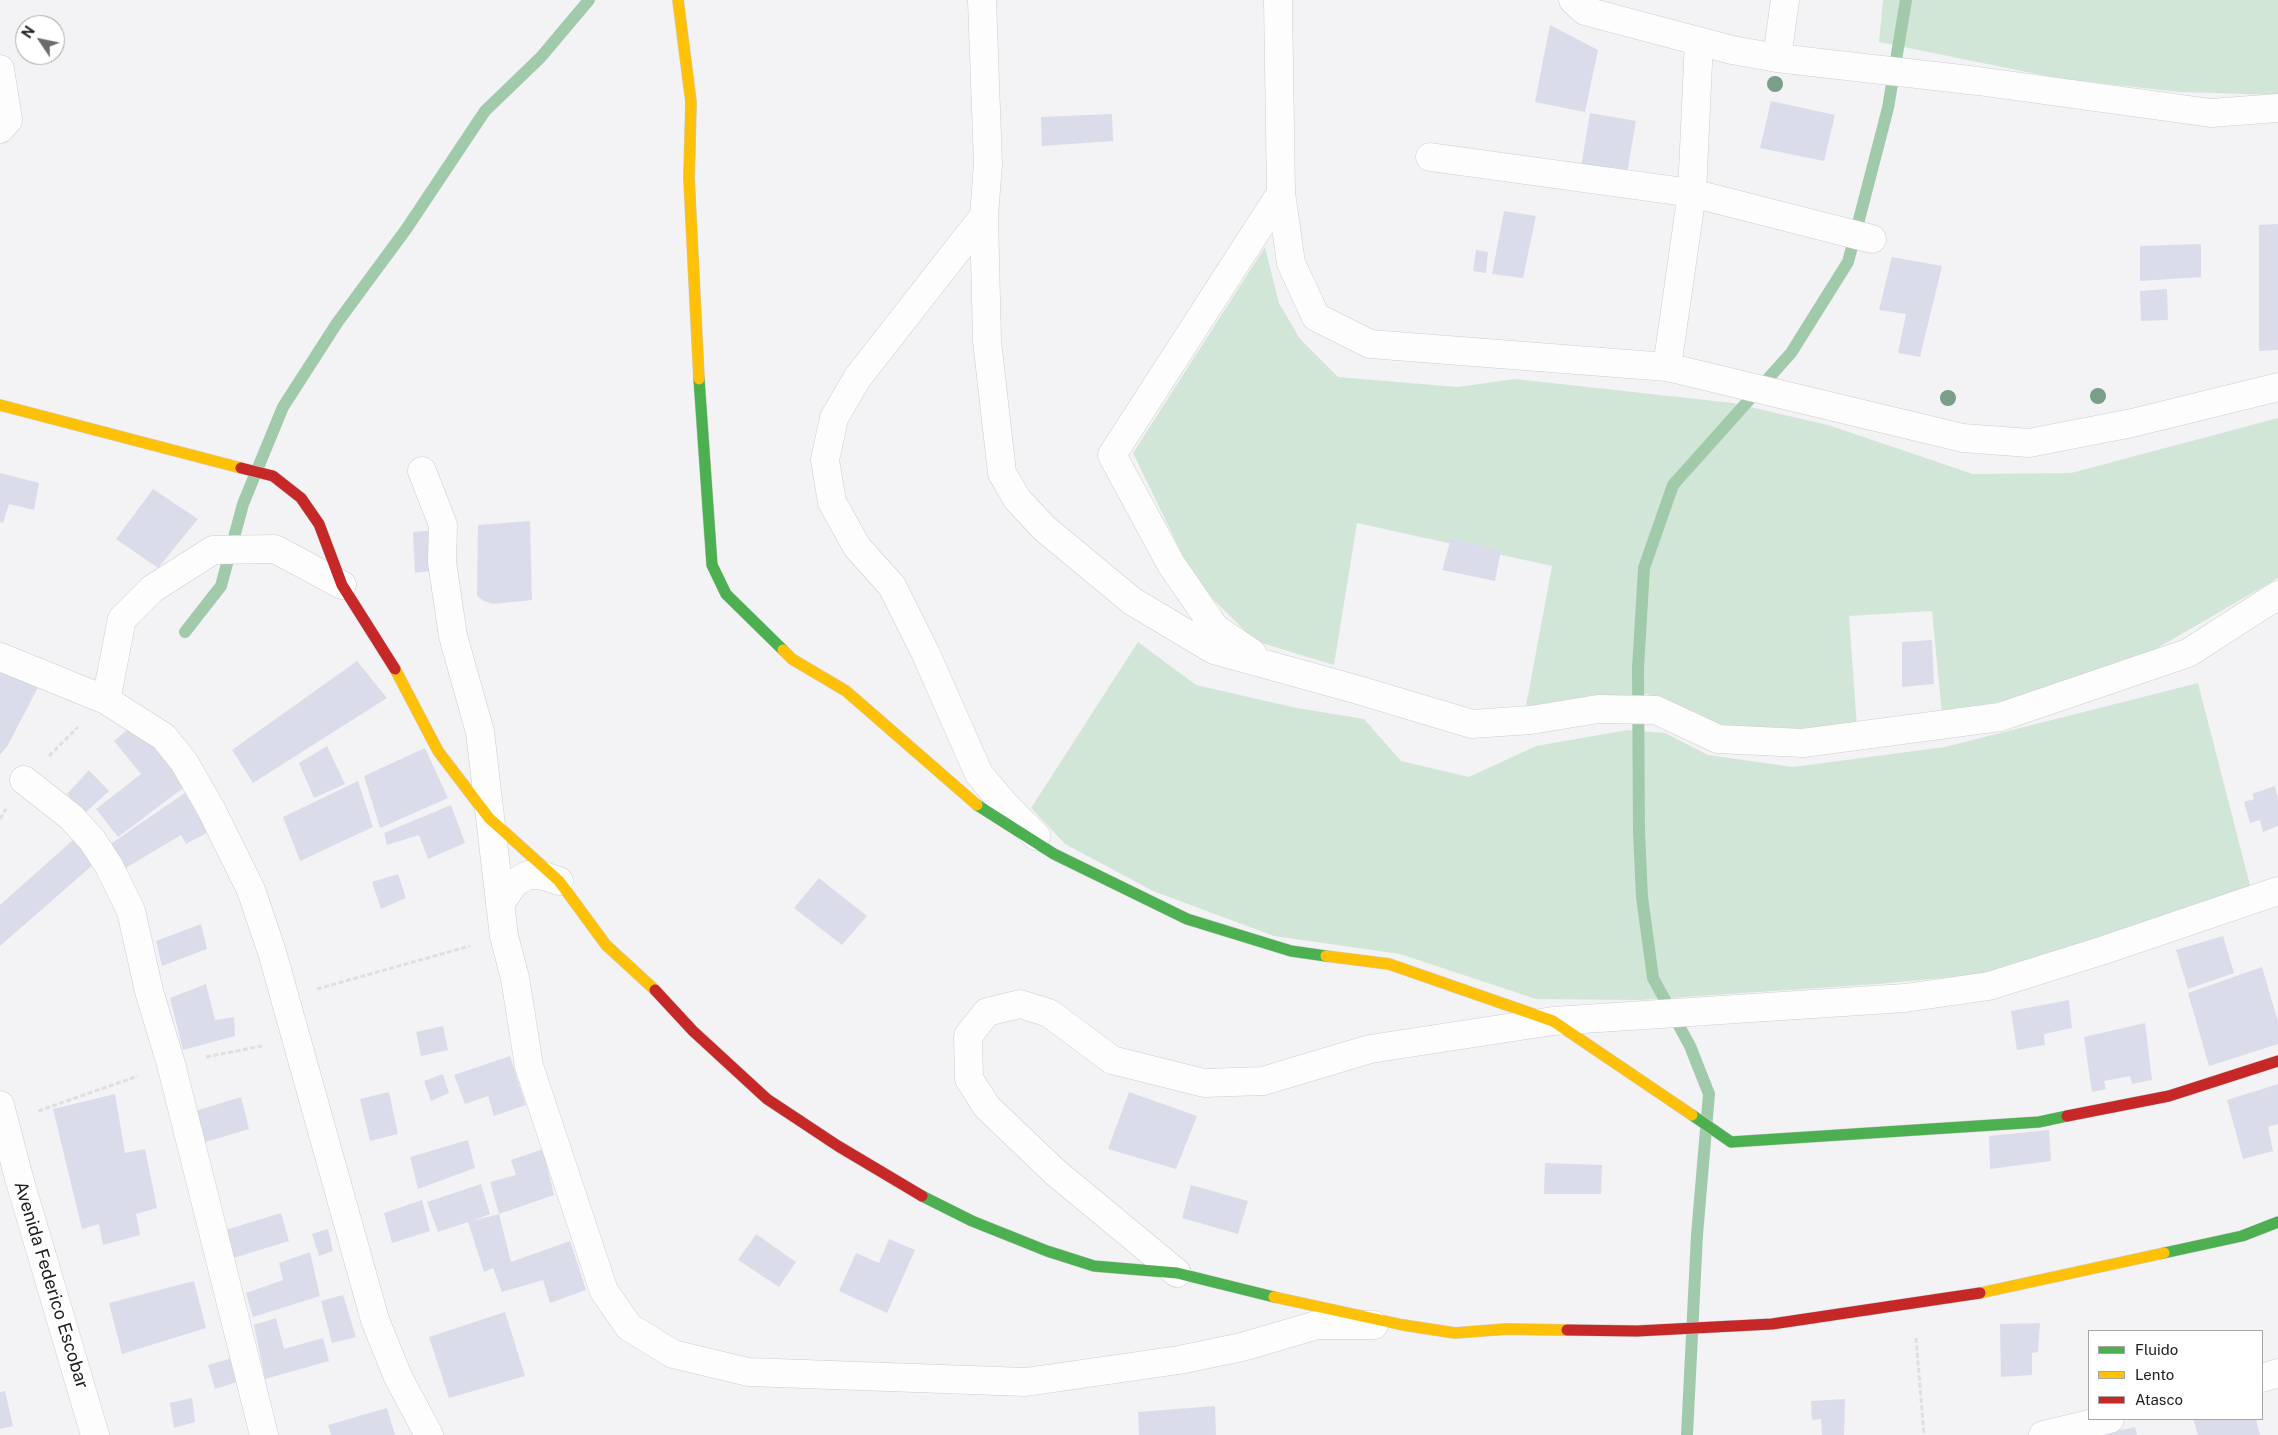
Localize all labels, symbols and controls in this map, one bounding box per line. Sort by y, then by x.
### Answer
north arrow [15,15,65,65]
text: N [19,23,38,41]
street label: Avenida Federico Escobar [9,1179,93,1391]
legend [2088,1330,2263,1420]
text: Fluido [2135,1341,2178,1358]
text: Lento [2135,1366,2174,1383]
text: Atasco [2135,1391,2183,1408]

